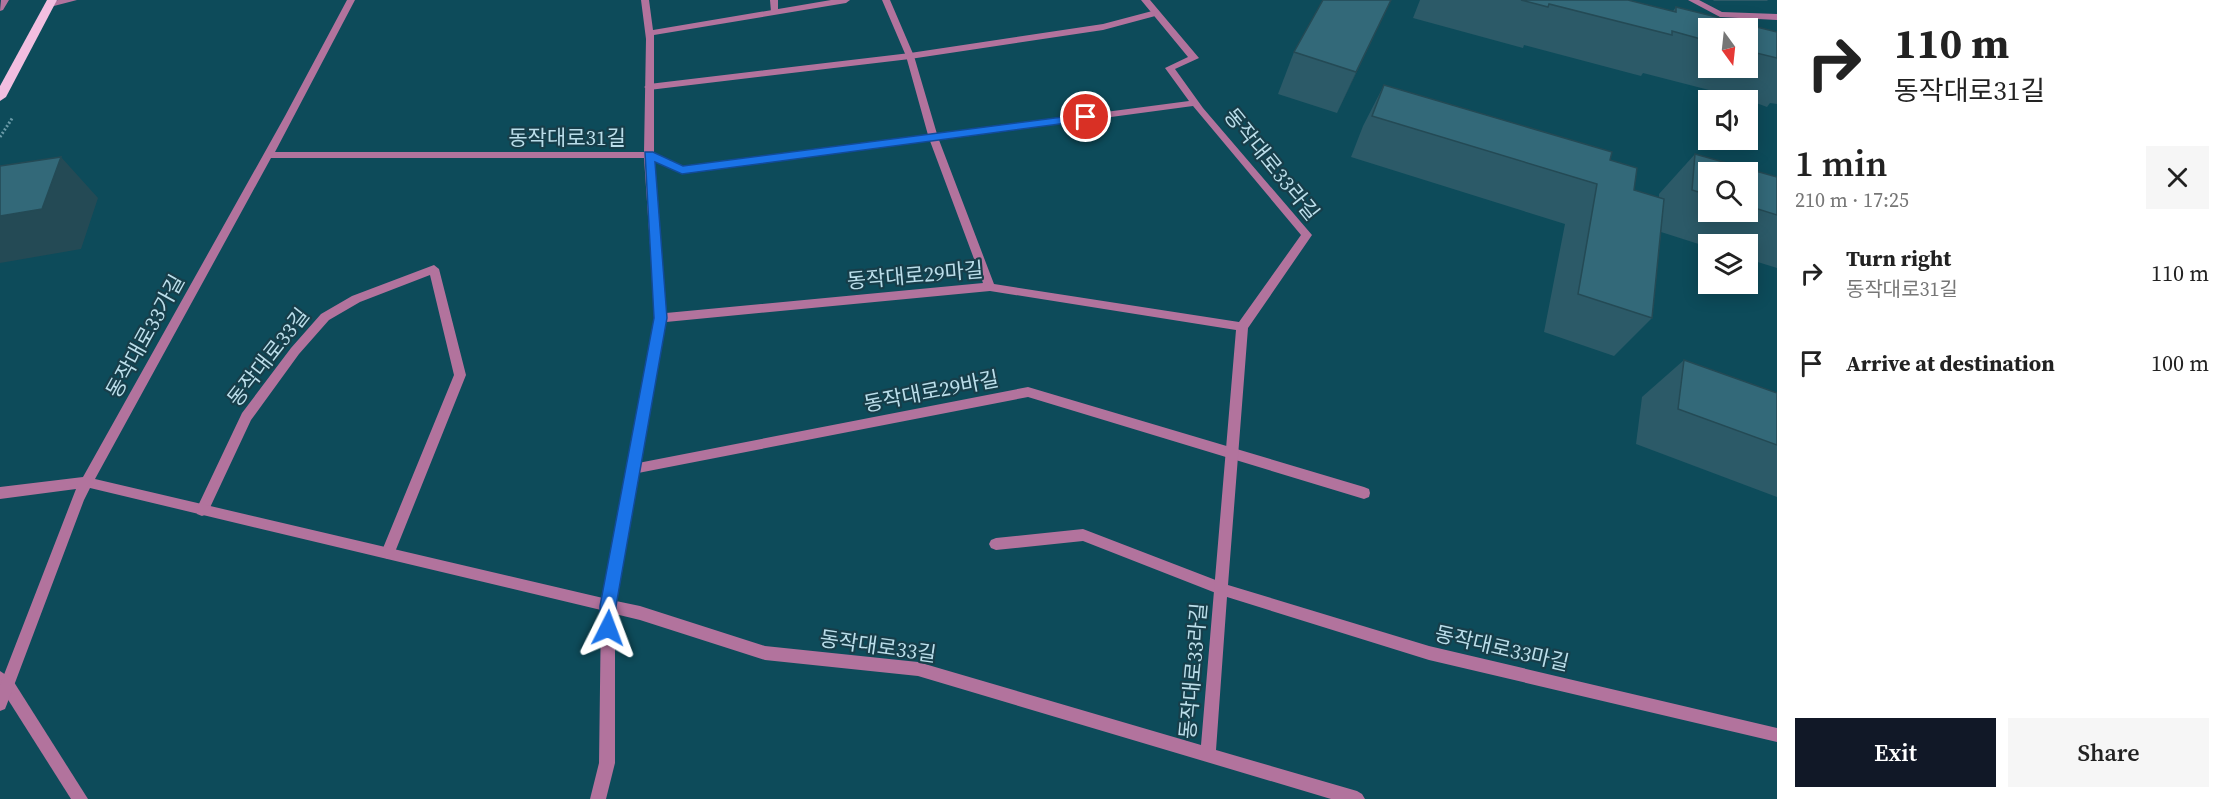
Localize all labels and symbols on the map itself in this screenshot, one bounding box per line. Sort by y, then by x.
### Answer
north arrow [1698,18,1758,78]
pin [1060,91,1111,142]
street label: 동작대로33라길 [1218,102,1326,226]
street label: 동작대로31길 [508,123,626,152]
street label: 동작대로29마길 [846,255,984,295]
street label: 동작대로33가길 [99,269,191,403]
street label: 동작대로33길 [220,302,316,412]
street label: 동작대로29바길 [861,364,1001,418]
position arrow [576,596,640,660]
street label: 동작대로33라길 [1173,602,1213,740]
street label: 동작대로33마길 [1432,618,1572,678]
street label: 동작대로33길 [818,623,938,669]

